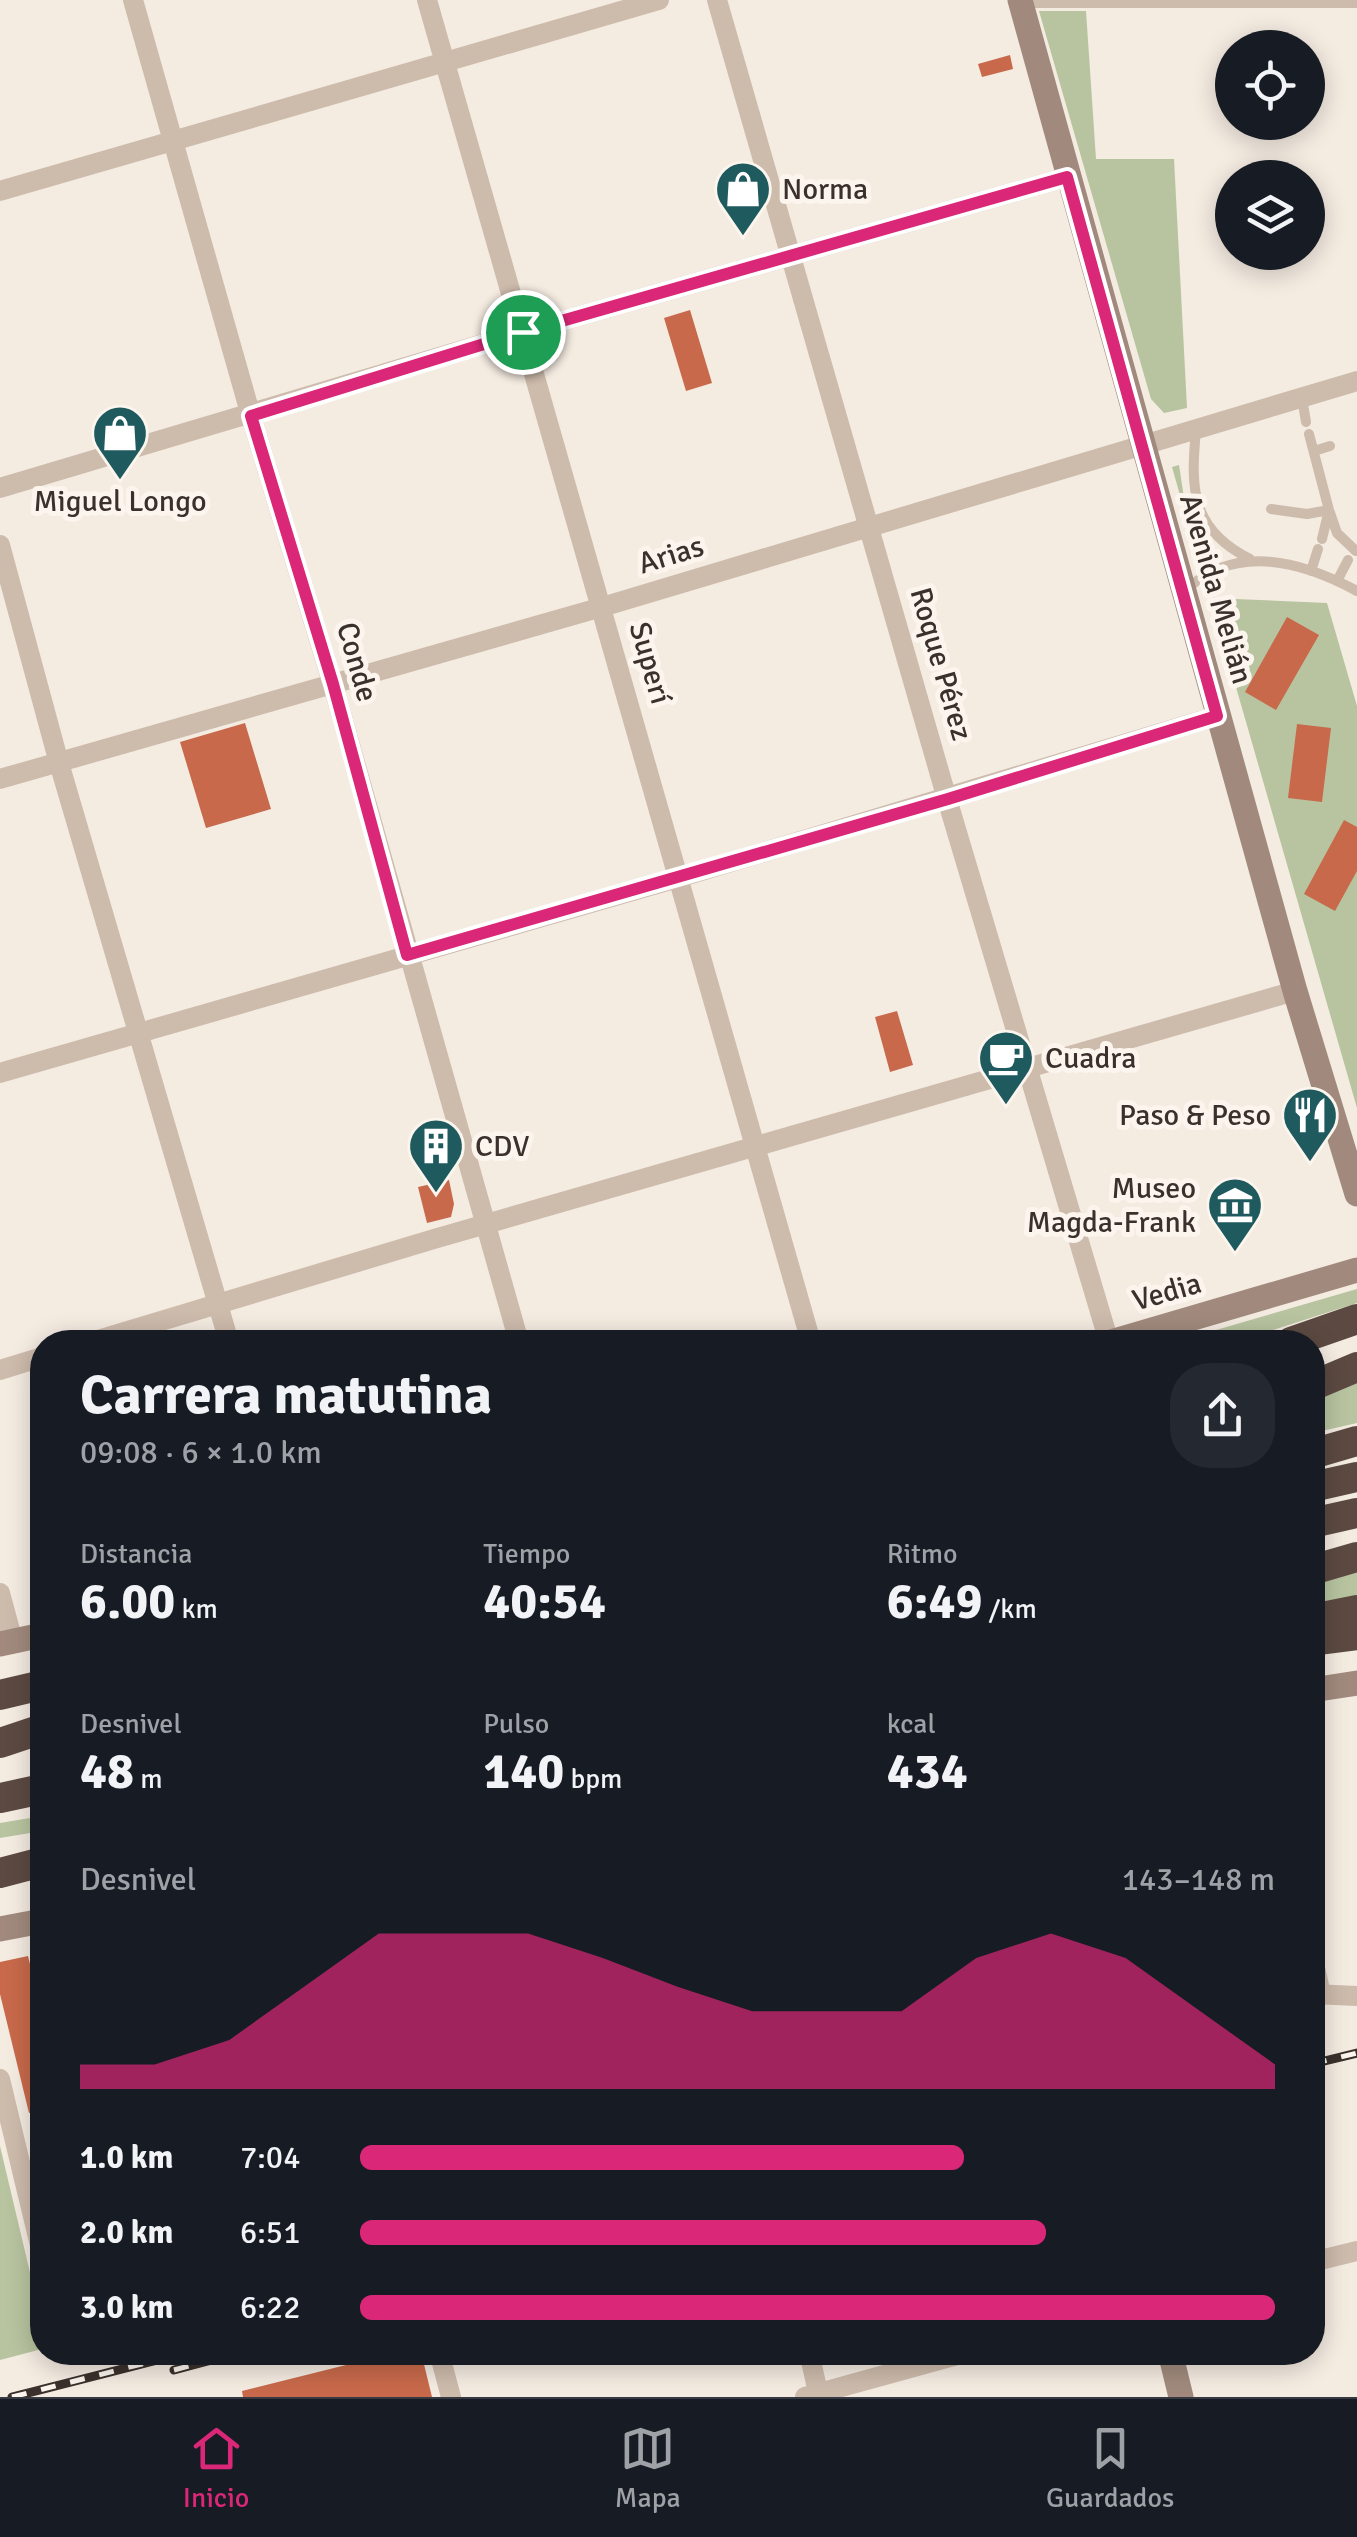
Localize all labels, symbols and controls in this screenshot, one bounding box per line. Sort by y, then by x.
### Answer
map controls [1215,30,1325,270]
button: locate [1215,30,1325,140]
shop icon: Norma [713,159,773,238]
button: layers [1215,160,1325,270]
place label: Norma [782,171,868,208]
pin [481,290,566,375]
icon: arrive [496,305,551,360]
shop icon: Miguel Longo [90,403,150,482]
place label: Miguel Longo [33,483,207,520]
street label: Avenida Melián [1171,490,1261,688]
street label: Arias [634,528,708,582]
street label: Roque Pérez [902,583,980,745]
street label: Conde [328,618,386,706]
street label: Superí [621,618,679,708]
cafe icon: Cuadra [976,1028,1036,1107]
place label: Cuadra [1045,1040,1136,1077]
restaurant icon: Paso & Peso [1280,1085,1340,1164]
place label: Paso & Peso [1119,1097,1271,1134]
building icon: CDV [406,1116,466,1195]
place label: CDV [475,1128,530,1165]
place label: Museo Magda-Frank [1027,1170,1196,1241]
museum icon: Museo Magda-Frank [1205,1175,1265,1254]
street label: Vedia [1128,1265,1206,1319]
text: Carrera matutina [80,1361,492,1429]
button: share [1170,1363,1275,1468]
text: 09:08 · 6 × 1.0 km [80,1433,322,1472]
text: Distancia [80,1537,193,1571]
text: Tiempo [483,1537,570,1571]
text: Ritmo [887,1537,958,1571]
text: 6.00 [80,1571,175,1633]
text: 40:54 [483,1571,606,1633]
text: 6:49 [887,1571,982,1633]
text: km [175,1592,218,1626]
text: /km [982,1592,1037,1626]
text: Desnivel [80,1707,182,1741]
text: Pulso [483,1707,549,1741]
text: kcal [887,1707,936,1741]
text: 48 [80,1741,134,1803]
text: 140 [483,1741,564,1803]
text: 434 [887,1741,968,1803]
text: m [134,1762,163,1796]
text: bpm [564,1762,622,1796]
text: Desnivel [80,1860,196,1899]
text: 143–148 m [1122,1860,1275,1899]
text: 1.0 km [80,2138,173,2177]
text: 7:04 [240,2138,300,2177]
text: 2.0 km [80,2213,173,2252]
text: 6:51 [240,2213,300,2252]
text: 3.0 km [80,2288,173,2327]
text: 6:22 [240,2288,300,2327]
tab: Inicio [183,2421,249,2515]
tab: Mapa [615,2421,681,2515]
tab: Guardados [1046,2421,1174,2515]

